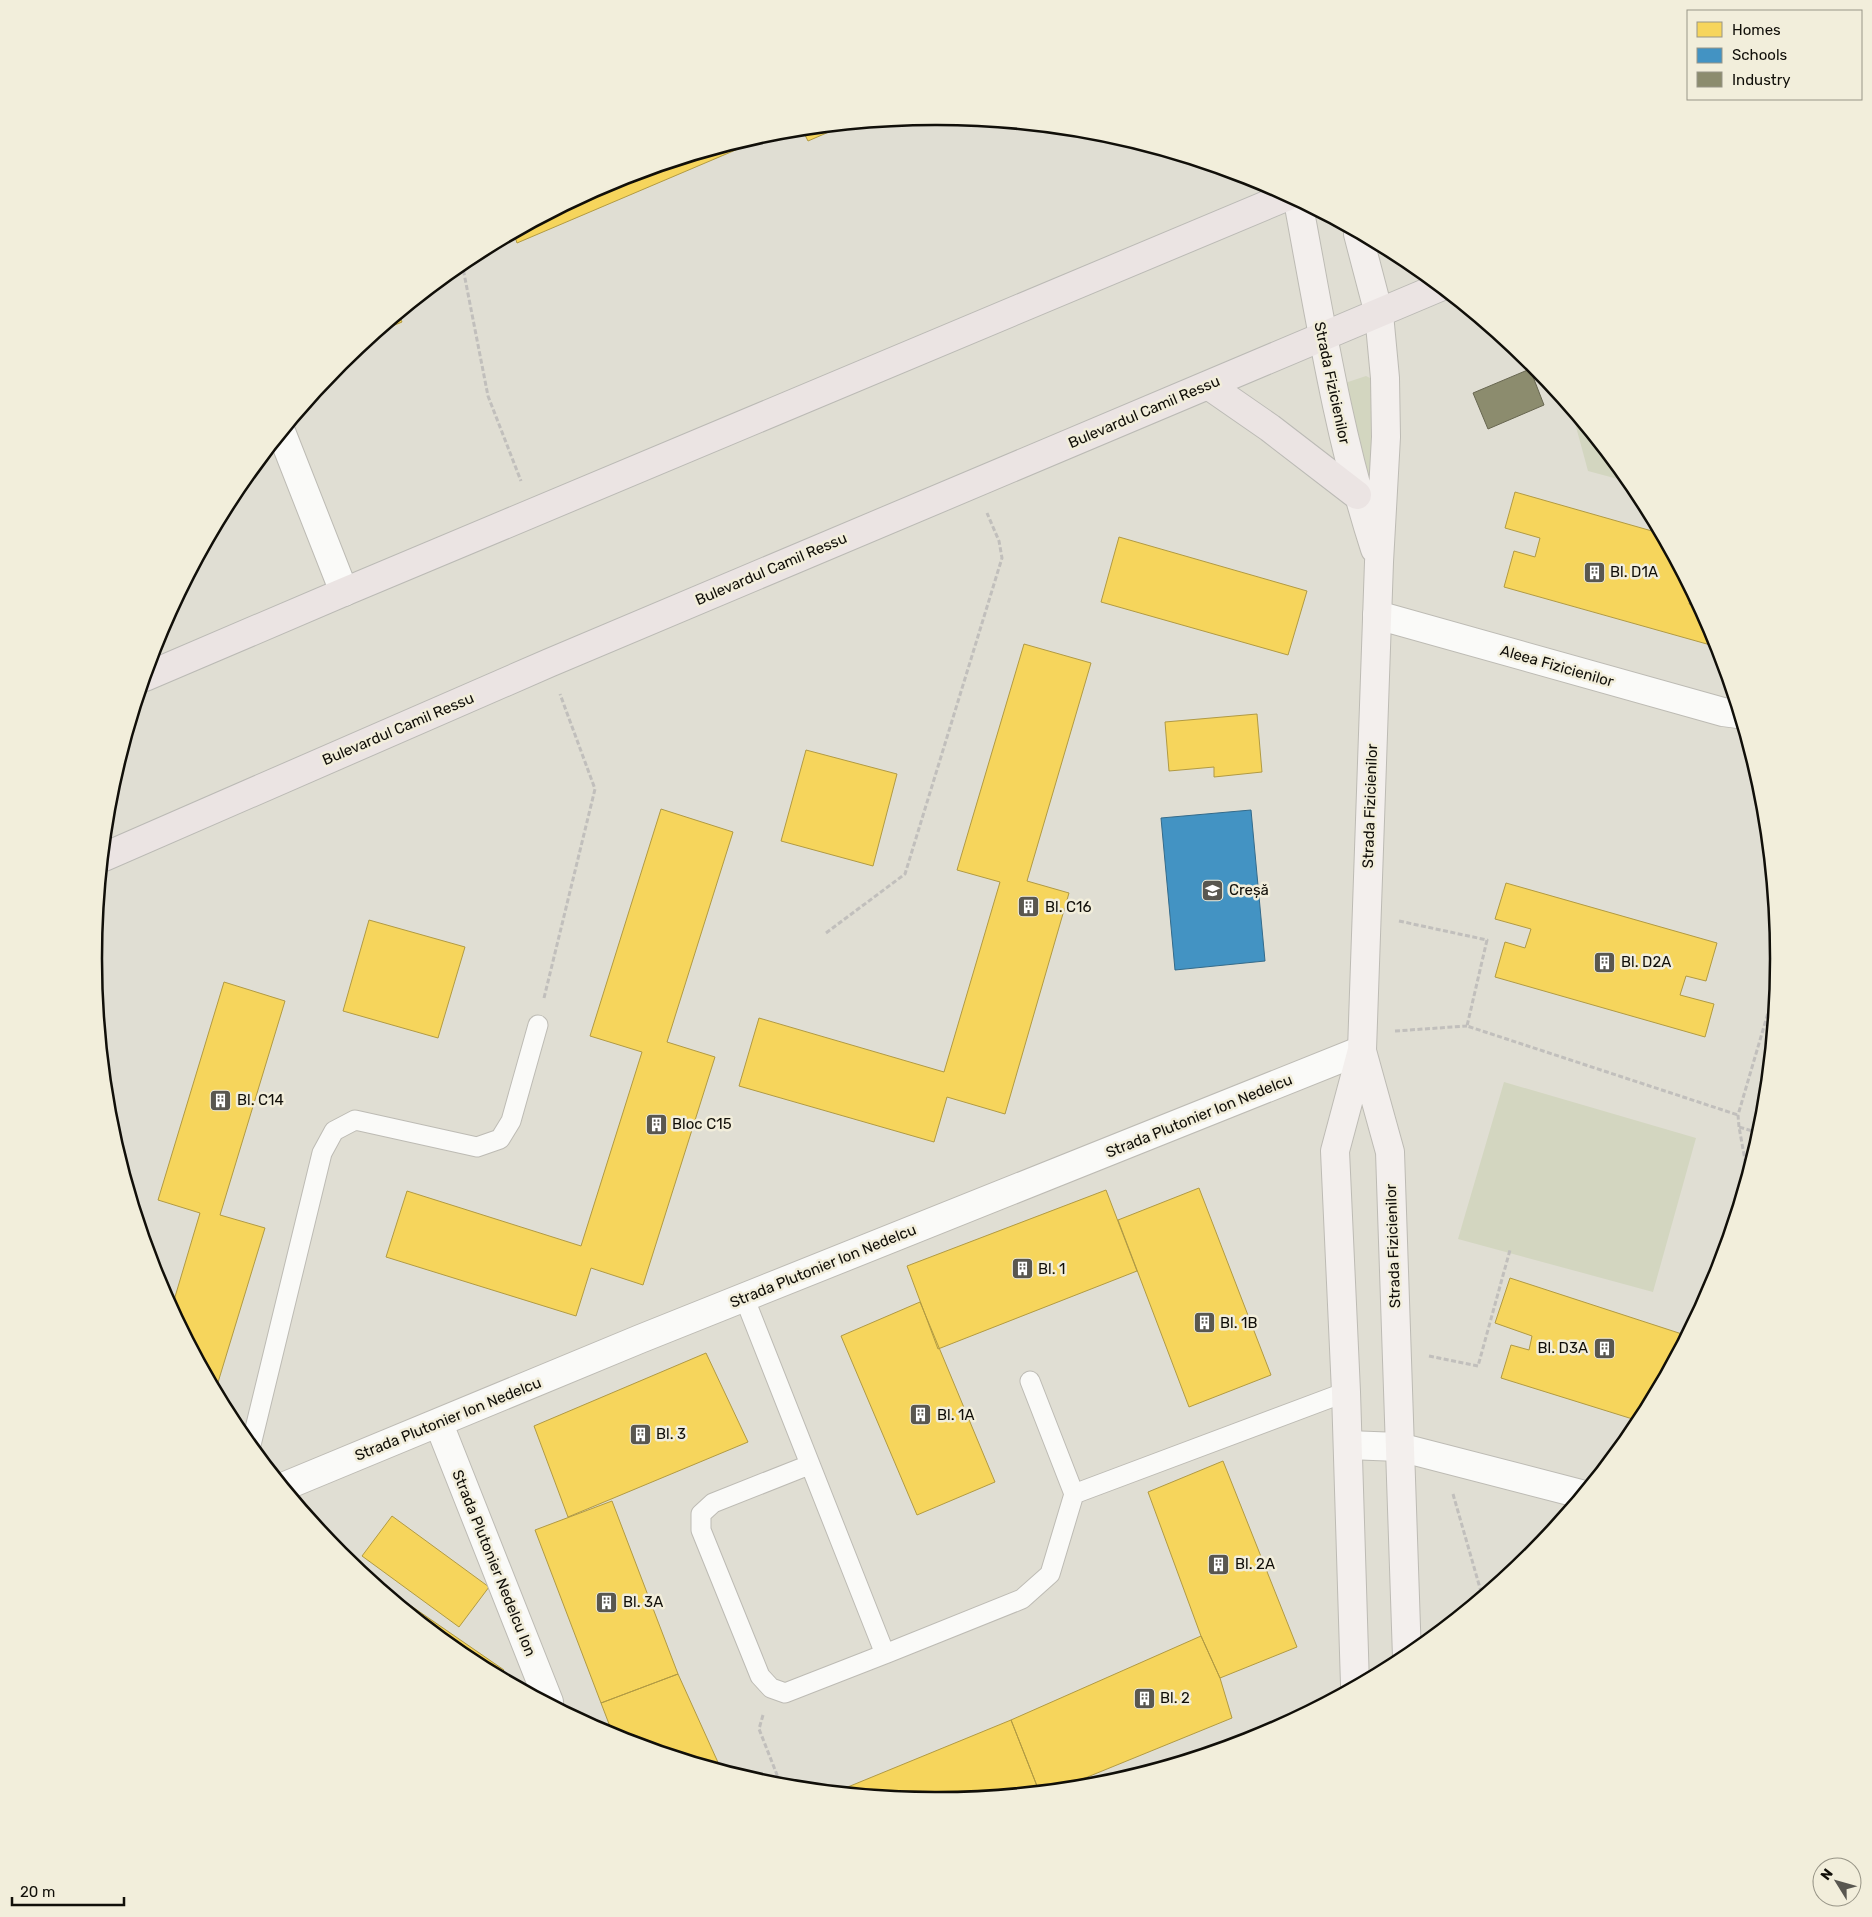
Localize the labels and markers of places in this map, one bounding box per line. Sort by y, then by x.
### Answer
building icon: Bl. D1A [1582,560,1606,584]
place label: Bl. D1A [1610,563,1658,581]
school or university icon: Creșă [1201,878,1225,902]
place label: Creșă [1229,881,1269,899]
building icon: Bl. C16 [1017,895,1041,919]
place label: Bl. C16 [1045,898,1092,916]
building icon: Bl. D2A [1593,950,1617,974]
place label: Bl. D2A [1621,953,1671,971]
building icon: Bl. C14 [209,1088,233,1112]
place label: Bl. C14 [237,1091,284,1109]
building icon: Bloc C15 [644,1112,668,1136]
place label: Bloc C15 [672,1115,732,1133]
building icon: Bl. 1 [1010,1257,1034,1281]
place label: Bl. 1 [1038,1260,1066,1278]
building icon: Bl. 1B [1192,1311,1216,1335]
place label: Bl. 1B [1220,1314,1258,1332]
building icon: Bl. D3A [1592,1336,1616,1360]
place label: Bl. D3A [1537,1339,1588,1357]
building icon: Bl. 1A [909,1403,933,1427]
place label: Bl. 1A [937,1406,975,1424]
building icon: Bl. 3 [628,1422,652,1446]
place label: Bl. 3 [656,1425,686,1443]
building icon: Bl. 2A [1207,1552,1231,1576]
place label: Bl. 2A [1235,1555,1275,1573]
building icon: Bl. 3A [595,1590,619,1614]
place label: Bl. 3A [623,1593,663,1611]
building icon: Bl. 2 [1132,1686,1156,1710]
place label: Bl. 2 [1160,1689,1190,1707]

